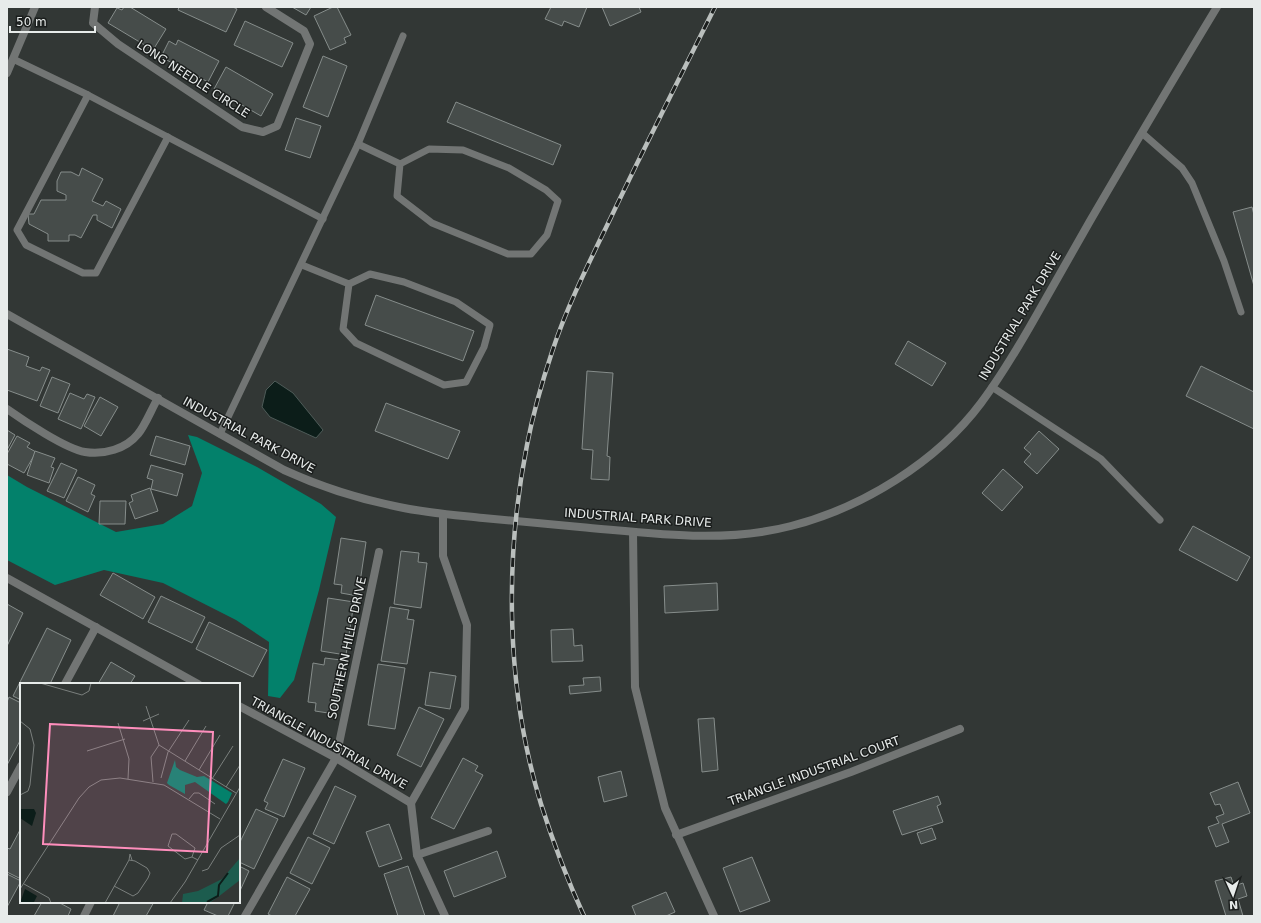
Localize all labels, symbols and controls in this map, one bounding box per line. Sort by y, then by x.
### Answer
scale bar [10,8,95,34]
text: 50 m [16,15,47,29]
street label: LONG NEEDLE CIRCLE [134,37,252,121]
street label: INDUSTRIAL PARK DRIVE [976,249,1064,383]
street label: INDUSTRIAL PARK DRIVE [181,394,317,476]
street label: INDUSTRIAL PARK DRIVE [564,506,712,530]
street label: SOUTHERN HILLS DRIVE [325,576,369,720]
inset map [20,683,240,903]
street label: TRIANGLE INDUSTRIAL DRIVE [247,694,410,792]
street label: TRIANGLE INDUSTRIAL COURT [726,733,902,809]
north arrow [1213,875,1253,915]
text: N [1229,898,1238,911]

